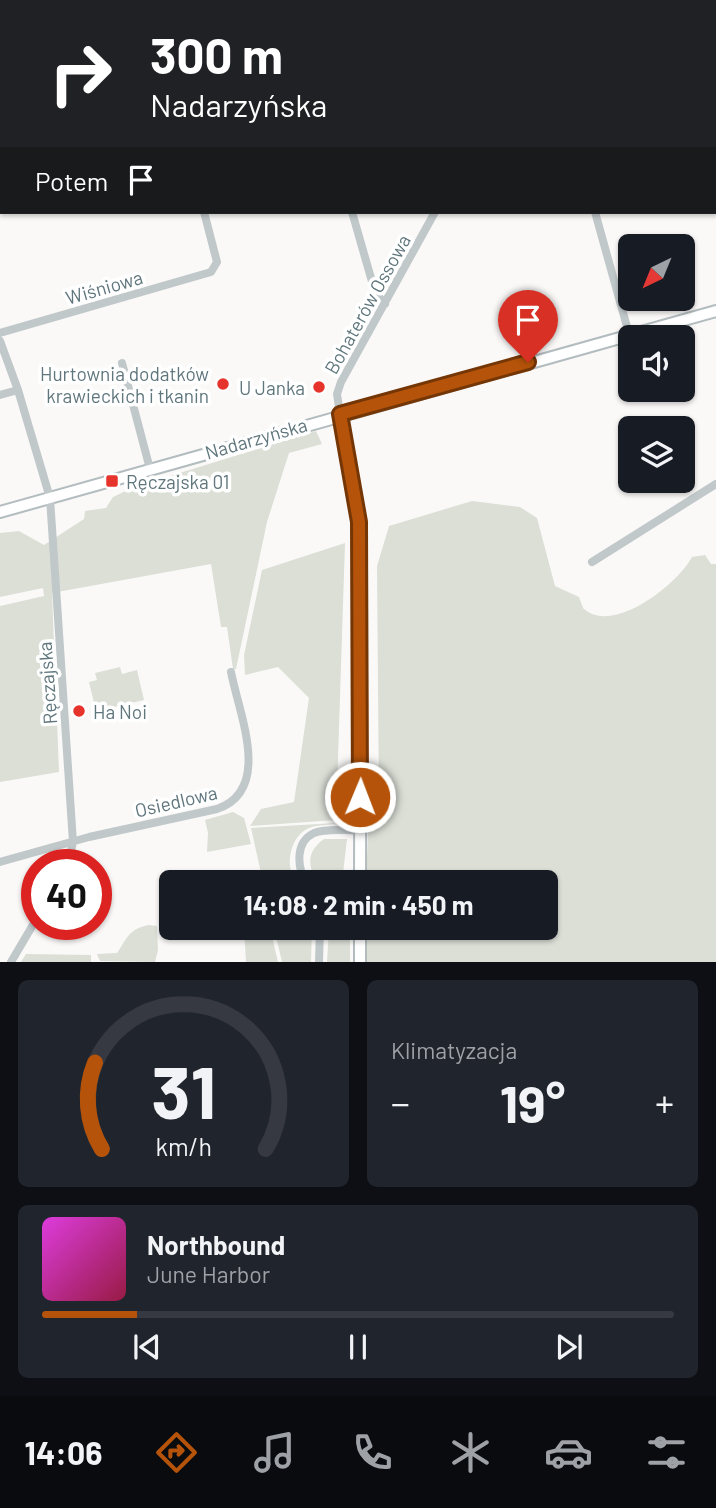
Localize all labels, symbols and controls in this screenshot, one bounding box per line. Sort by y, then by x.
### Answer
text: 300 m [150,25,283,84]
icon: right [35,28,126,119]
text: Nadarzyńska [150,85,327,123]
icon: arrive [122,161,160,199]
text: Potem [35,165,108,196]
street label: Bohaterów Ossowa [319,230,415,378]
north arrow [618,234,695,312]
map controls [618,234,695,493]
street label: Wiśniowa [63,265,145,309]
pin [498,290,558,362]
icon: arrive [509,301,547,339]
button: sound [618,325,695,402]
place label: Hurtownia dodatków krawieckich i tkanin [40,362,209,407]
marker: Hurtownia dodatków krawieckich i tkanin [215,376,231,392]
place label: U Janka [239,376,305,399]
marker: U Janka [311,379,327,395]
street label: Nadarzyńska [202,412,310,464]
button: layers [618,416,695,493]
place label: Ręczajska 01 [126,470,229,493]
marker: Ręczajska 01 [104,473,120,489]
street label: Ręczajska [33,641,61,725]
place label: Ha Noi [93,700,147,723]
marker: Ha Noi [71,703,87,719]
position arrow [323,760,397,834]
street label: Osiedlowa [133,780,219,822]
speed limit sign: 40 [21,849,112,940]
text: 14:08 · 2 min · 450 m [243,889,474,920]
text: Klimatyzacja [391,1036,517,1064]
text: 31 [151,1047,216,1135]
text: 19° [500,1071,565,1133]
text: − [391,1079,410,1125]
text: + [655,1079,674,1125]
text: km/h [155,1131,212,1161]
text: Northbound [147,1229,285,1260]
text: June Harbor [147,1260,270,1288]
icon: previous [128,1328,166,1366]
icon: pause [339,1328,377,1366]
icon: next [550,1328,588,1366]
icon: directions [152,1428,201,1477]
icon: music [250,1428,299,1477]
icon: phone [348,1428,397,1477]
icon: climate [446,1428,495,1477]
icon: car [544,1428,593,1477]
icon: filters [642,1428,691,1477]
text: 14:06 [25,1433,102,1471]

